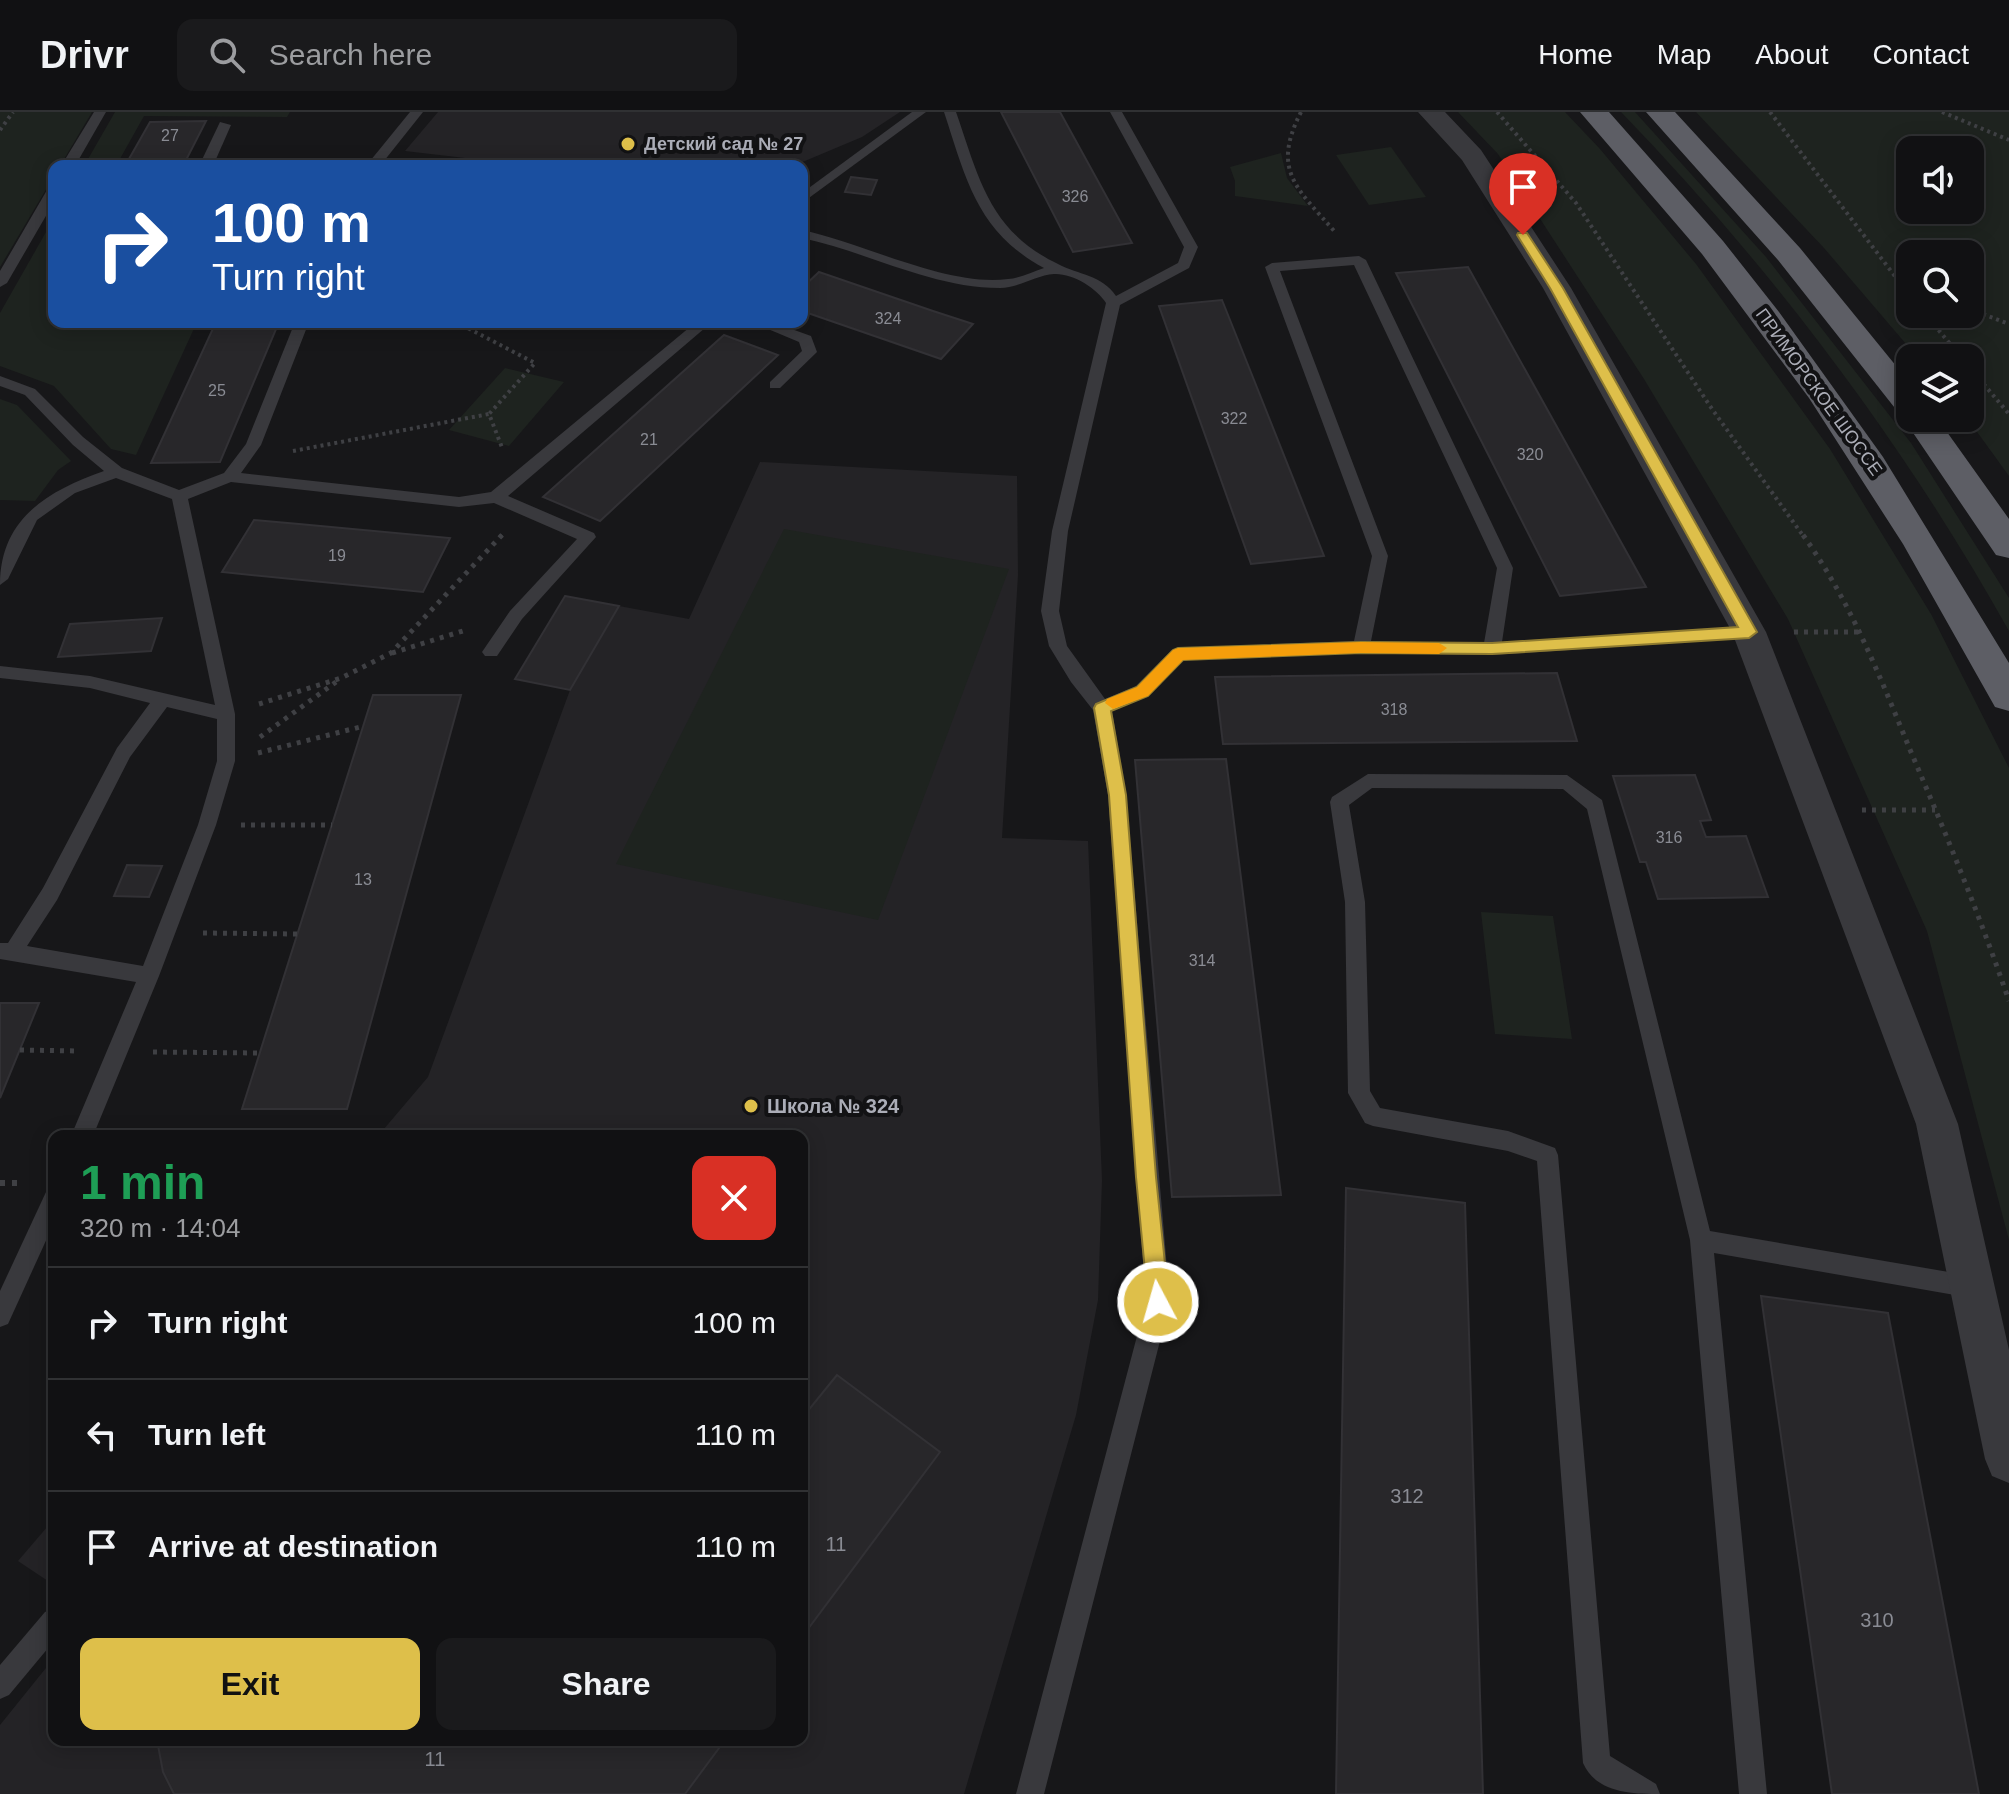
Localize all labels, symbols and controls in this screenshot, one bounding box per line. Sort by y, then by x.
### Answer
search box [177,19,737,91]
icon: search [205,33,249,77]
text: Drivr [40,34,129,76]
text: Search here [269,38,432,71]
text: Home [1538,39,1613,70]
text: Map [1657,39,1711,70]
text: About [1755,39,1829,70]
text: Contact [1873,39,1969,70]
house number: 27 [161,127,179,144]
place label: Детский сад № 27 [644,134,803,154]
marker: Детский сад № 27 [619,135,637,153]
map controls [1896,136,1984,432]
button: sound [1896,136,1984,224]
pin [1489,153,1557,235]
icon: arrive [1501,165,1545,209]
house number: 326 [1062,188,1088,205]
text: 100 m [212,191,371,254]
icon: right [80,192,184,296]
button: search [1896,240,1984,328]
text: Turn right [212,257,365,298]
street label: ПРИМОРСКОЕ ШОССЕ [1752,305,1886,479]
house number: 324 [875,310,901,327]
button: layers [1896,344,1984,432]
house number: 25 [208,382,226,399]
house number: 322 [1221,410,1247,427]
house number: 21 [640,431,658,448]
house number: 320 [1517,446,1543,463]
house number: 19 [328,547,346,564]
house number: 318 [1381,701,1407,718]
house number: 316 [1656,829,1682,846]
house number: 13 [354,871,372,888]
house number: 314 [1189,952,1215,969]
place label: Школа № 324 [767,1095,900,1117]
marker: Школа № 324 [742,1097,760,1115]
text: 1 min [80,1156,205,1209]
button: close [692,1156,776,1240]
text: 320 m · 14:04 [80,1213,240,1243]
position arrow [1116,1260,1200,1344]
icon: right [80,1301,124,1345]
text: Turn right [148,1306,287,1339]
text: 100 m [693,1306,776,1339]
icon: left [80,1413,124,1457]
text: Turn left [148,1418,266,1451]
text: 110 m [695,1418,776,1451]
house number: 312 [1390,1485,1424,1507]
icon: arrive [80,1525,124,1569]
text: Arrive at destination [148,1530,438,1563]
text: 110 m [695,1530,776,1563]
house number: 11 [826,1533,846,1555]
house number: 310 [1860,1609,1894,1631]
button: Exit [80,1638,420,1730]
button: Share [436,1638,776,1730]
house number: 11 [425,1748,445,1770]

